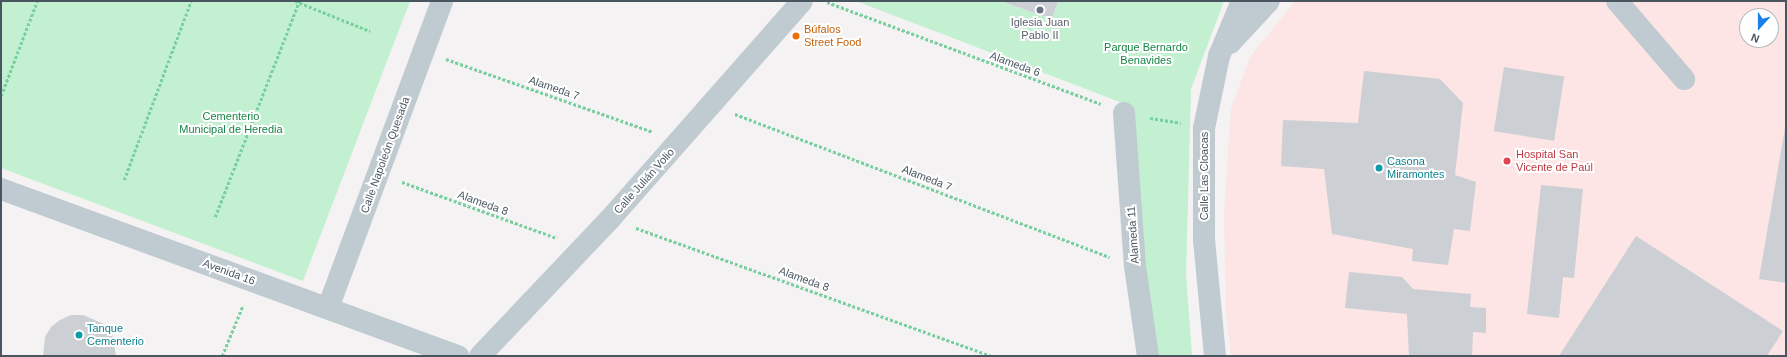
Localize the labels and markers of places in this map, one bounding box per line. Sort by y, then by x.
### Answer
marker: Iglesia Juan Pablo II [1035,5,1045,15]
place label: Iglesia Juan Pablo II [1011,16,1069,42]
place label: Búfalos Street Food [804,23,861,49]
marker: Búfalos Street Food [791,31,801,41]
place label: Hospital San Vicente de Paúl [1516,148,1593,174]
place label: Casona Miramontes [1387,155,1444,181]
marker: Hospital San Vicente de Paúl [1501,155,1513,167]
marker: Casona Miramontes [1374,163,1384,173]
place label: Tanque Cementerio [87,322,144,348]
marker: Tanque Cementerio [74,330,84,340]

